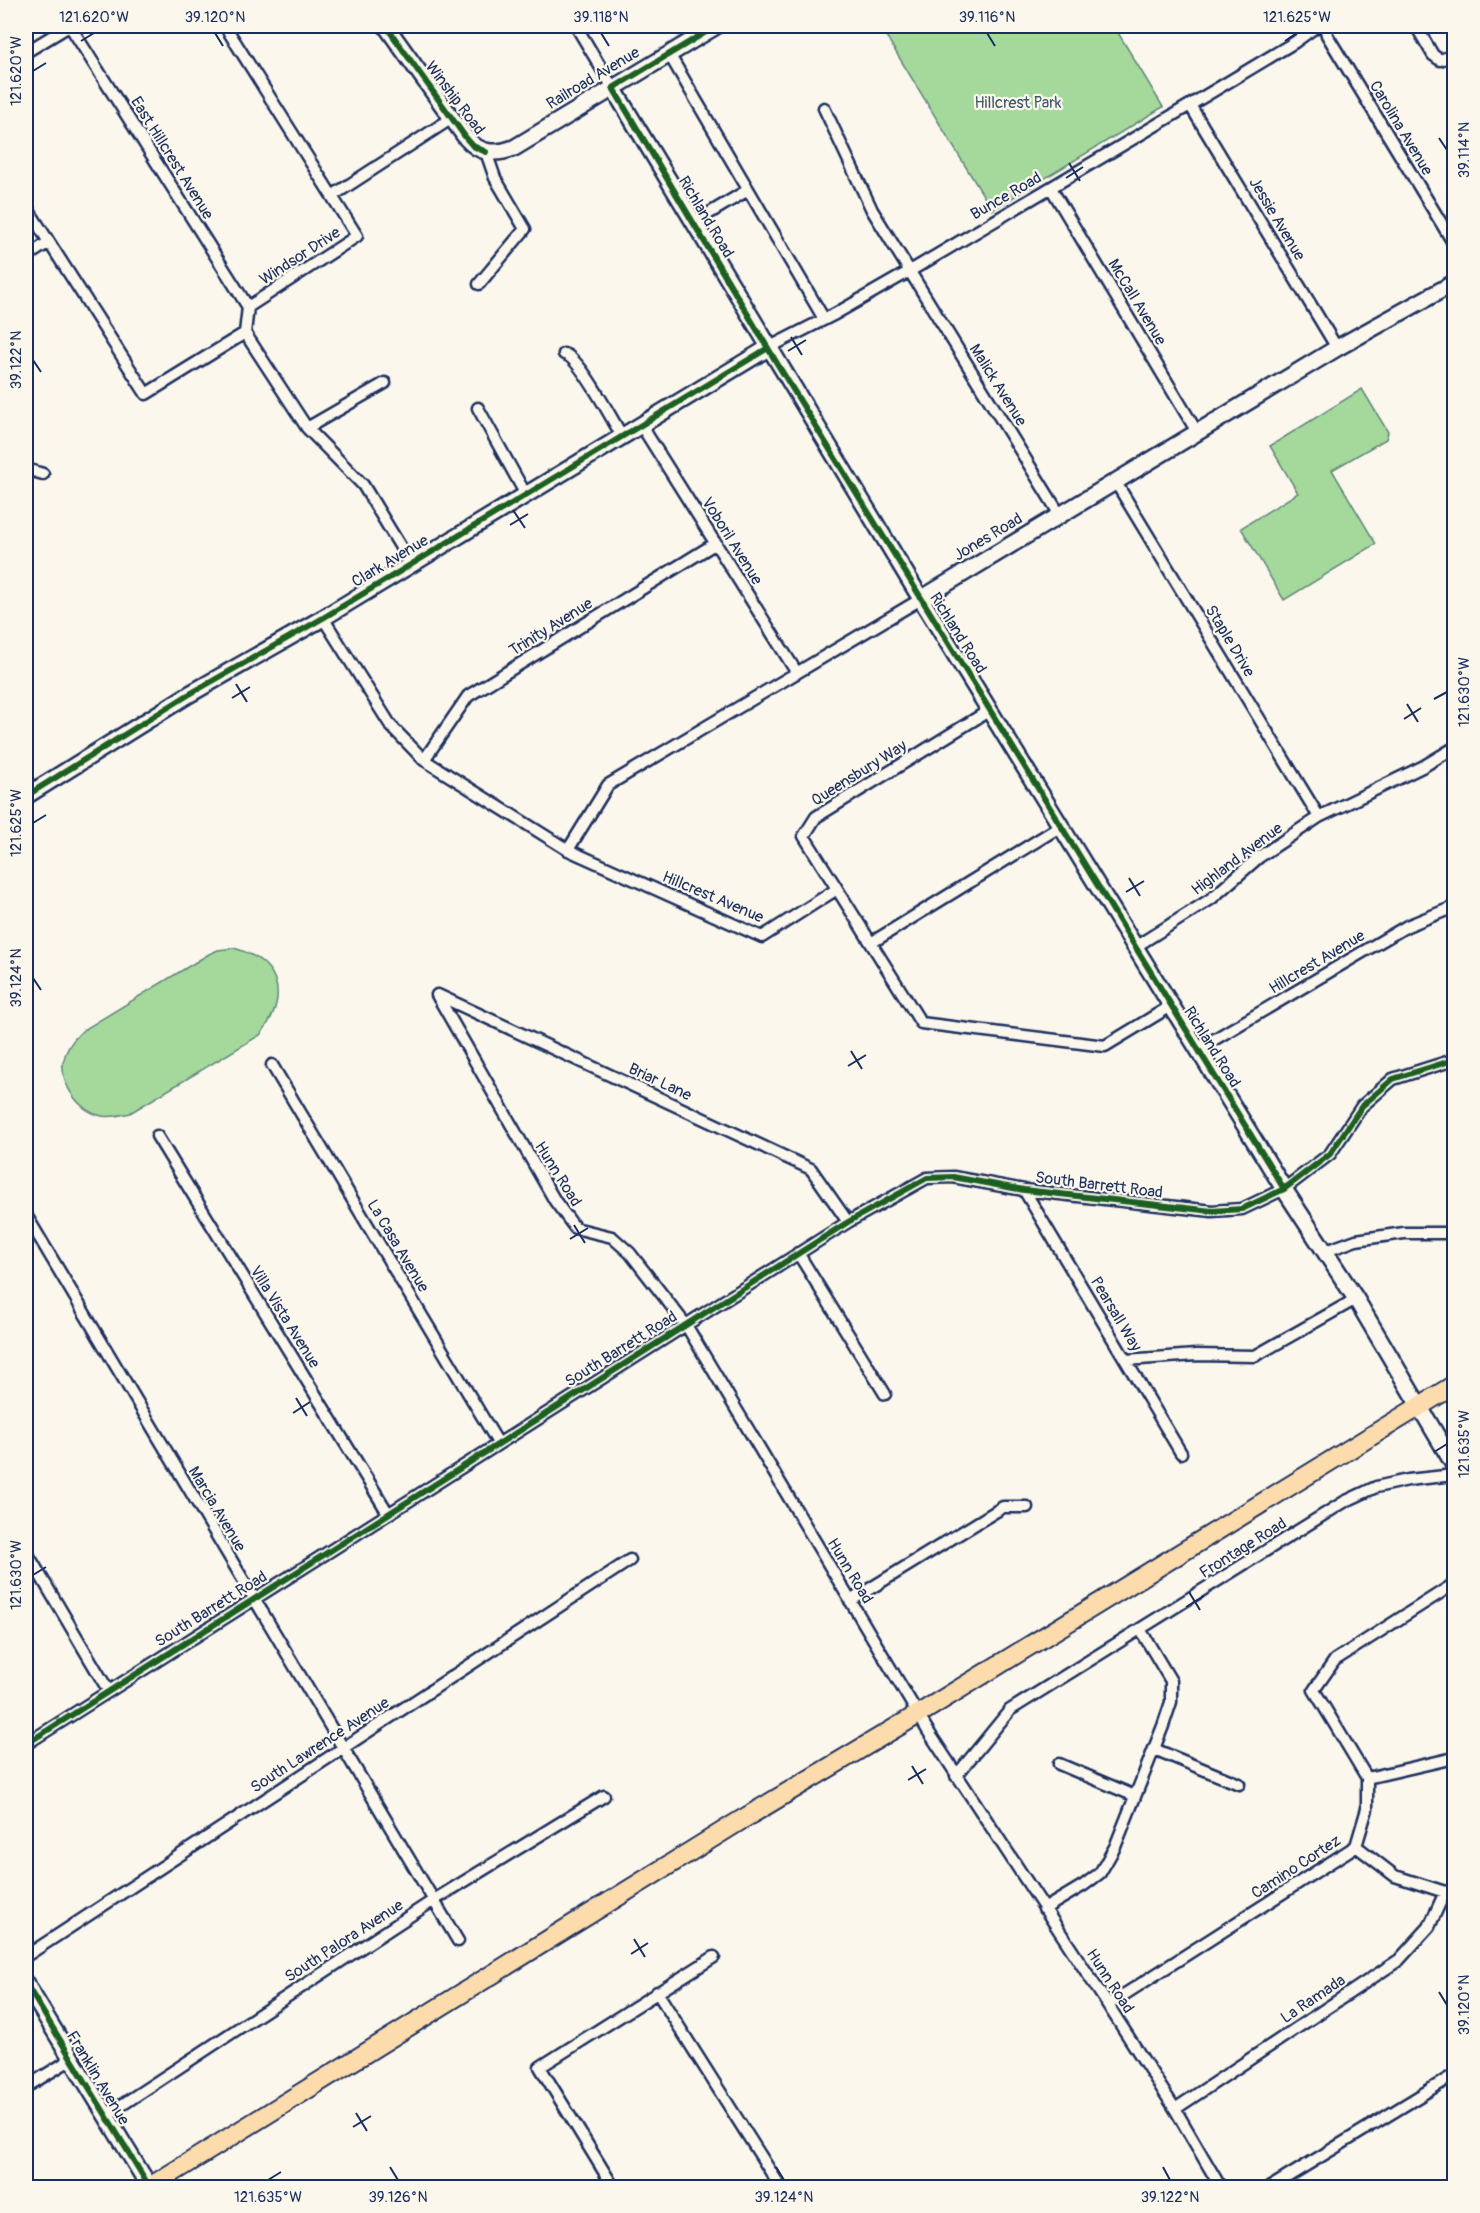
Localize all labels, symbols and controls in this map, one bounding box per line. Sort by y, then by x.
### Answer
text: 121.620°W [59,8,129,27]
text: 39.120°N [185,8,245,27]
text: 39.118°N [573,8,629,27]
text: 39.116°N [959,8,1015,27]
text: 121.625°W [1263,8,1331,27]
text: 121.620°W [7,36,26,106]
street label: Railroad Avenue [543,42,643,114]
street label: Winship Road [421,57,489,139]
street label: Carolina Avenue [1365,77,1437,179]
street label: East Hillcrest Avenue [126,93,218,223]
park label: Hillcrest Park [974,93,1062,113]
text: 39.114°N [1455,122,1474,178]
street label: Bunce Road [967,168,1045,224]
street label: Richland Road [674,172,738,262]
street label: Jessie Avenue [1244,174,1310,264]
street label: Windsor Drive [256,222,344,290]
street label: McCall Avenue [1103,255,1171,349]
text: 39.122°N [7,331,26,389]
street label: Malick Avenue [965,340,1031,430]
street label: Voboril Avenue [697,493,767,589]
street label: Jones Road [950,509,1026,565]
street label: Clark Avenue [348,530,432,592]
street label: Richland Road [925,589,991,677]
street label: Trinity Avenue [506,593,597,661]
street label: Staple Drive [1201,602,1259,681]
text: 121.630°W [1455,657,1474,727]
street label: Queensbury Way [807,736,911,810]
text: 121.625°W [7,789,26,857]
street label: Highland Avenue [1187,818,1287,900]
street label: Hillcrest Avenue [659,867,767,927]
street label: Hillcrest Avenue [1265,925,1369,998]
text: 39.124°N [7,948,26,1008]
street label: Richland Road [1179,1003,1245,1091]
street label: Briar Lane [625,1059,695,1105]
street label: Hunn Road [530,1138,586,1210]
street label: South Barrett Road [1034,1167,1164,1203]
street label: La Casa Avenue [363,1196,434,1296]
street label: Villa Vista Avenue [245,1262,325,1372]
street label: Pearsall Way [1086,1273,1146,1355]
street label: South Barrett Road [561,1307,681,1391]
text: 121.635°W [1455,1410,1474,1478]
street label: Marcia Avenue [184,1463,250,1555]
street label: Frontage Road [1196,1513,1290,1583]
street label: Hunn Road [823,1535,877,1607]
text: 121.630°W [7,1540,26,1610]
street label: South Barrett Road [151,1567,271,1651]
street label: South Lawrence Avenue [247,1693,393,1797]
street label: Camino Cortez [1248,1831,1344,1903]
street label: South Palora Avenue [281,1895,407,1987]
street label: Hunn Road [1082,1945,1138,2017]
street label: La Ramada [1277,1970,1349,2028]
text: 39.120°N [1455,1975,1474,2035]
street label: Franklin Avenue [62,2027,134,2129]
text: 121.635°W [234,2188,302,2207]
text: 39.126°N [368,2188,428,2207]
text: 39.124°N [754,2188,814,2207]
text: 39.122°N [1141,2188,1199,2207]

